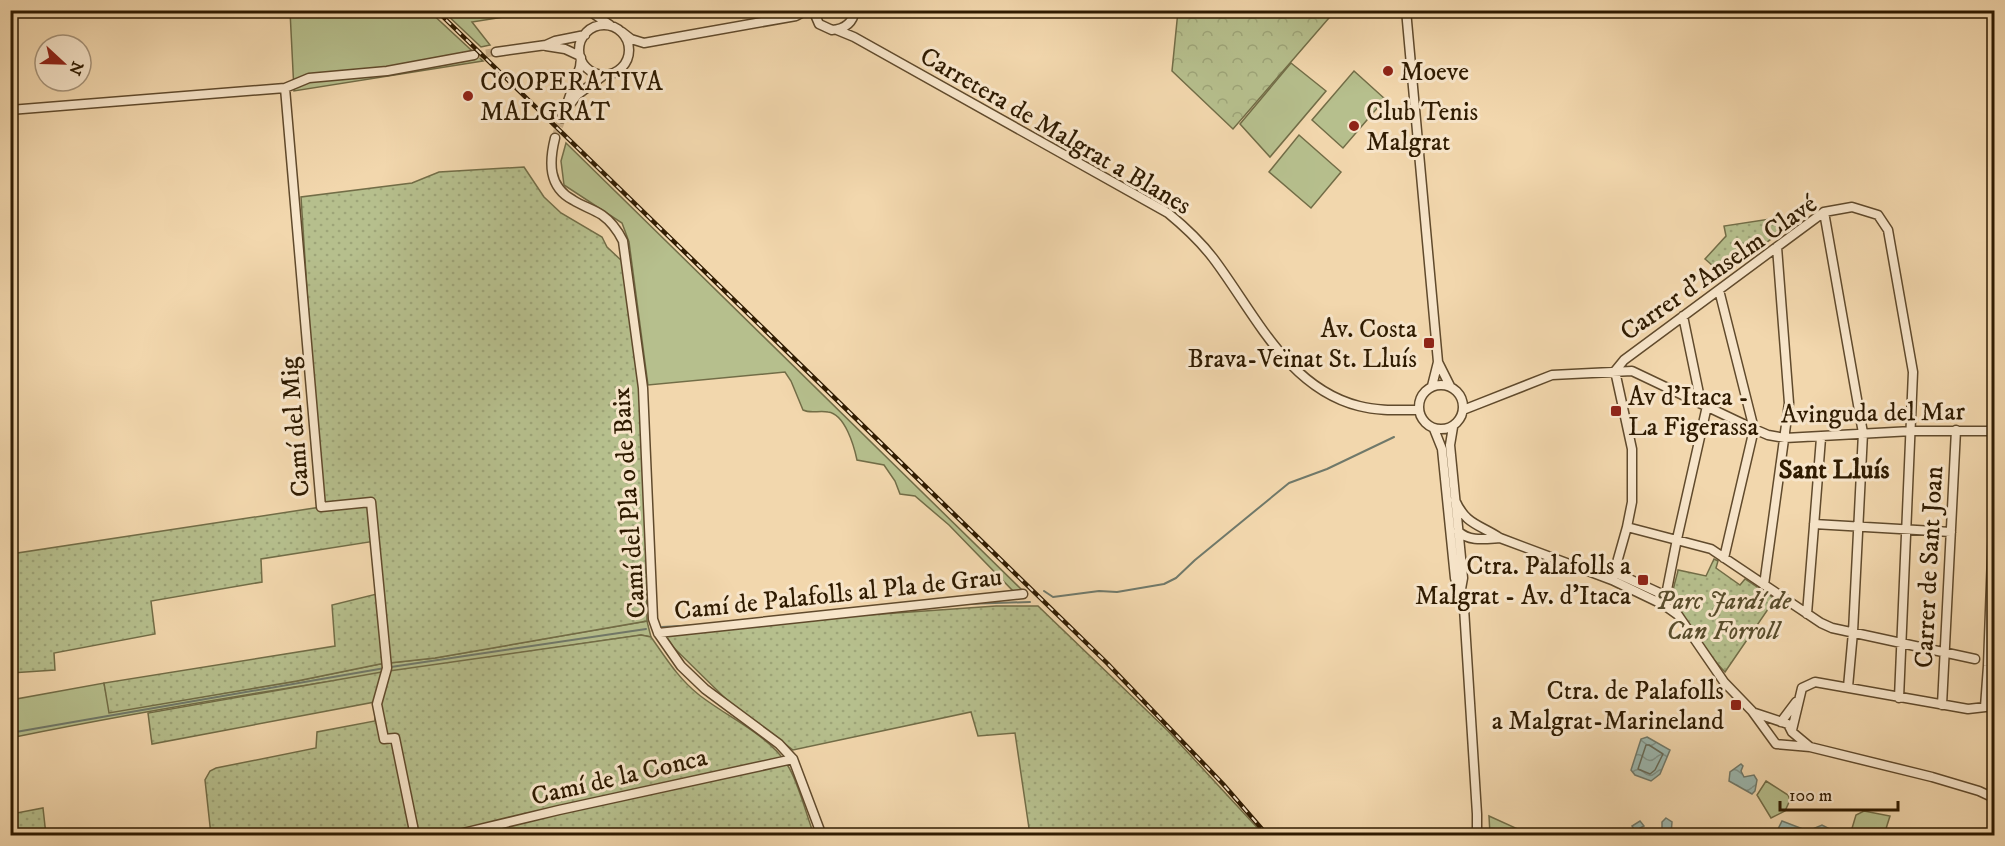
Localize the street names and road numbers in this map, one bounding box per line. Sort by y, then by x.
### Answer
street label: Carretera de Malgrat a Blanes [914,40,1197,223]
street label: Carrer d'Anselm Clavé [1614,188,1824,349]
street label: Camí del Mig [273,355,318,498]
street label: Camí del Pla o de Baix [605,386,654,619]
street label: Avinguda del Mar [1781,395,1966,432]
street label: Carrer de Sant Joan [1908,465,1951,669]
street label: Camí de Palafolls al Pla de Grau [673,561,1004,628]
street label: Camí de la Conca [528,741,711,814]

